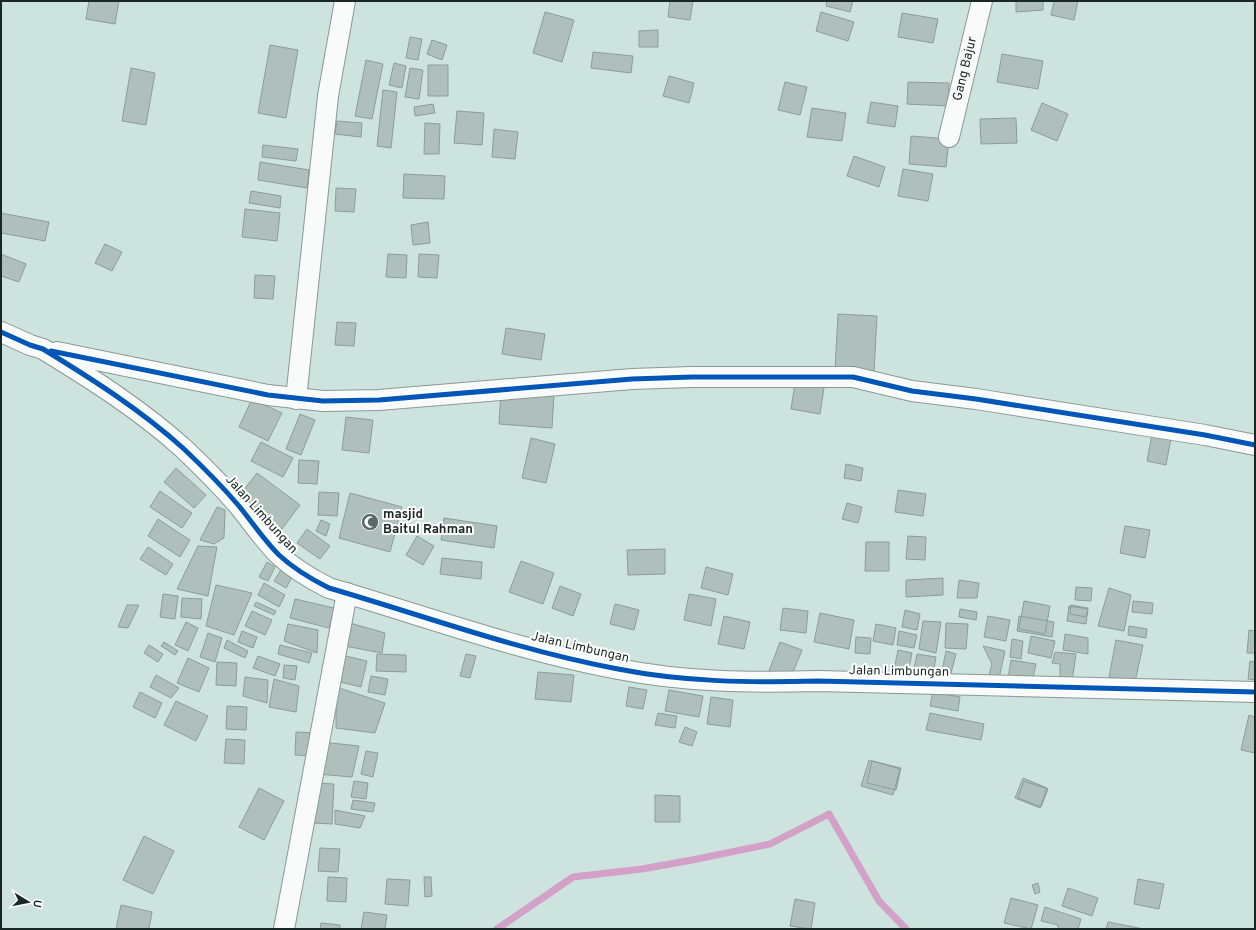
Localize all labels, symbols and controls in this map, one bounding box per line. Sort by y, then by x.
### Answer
street label: Gang Bajur [950,35,981,103]
street label: Jalan Limbungan [222,472,300,558]
place label: masjid Baitul Rahman [383,507,473,538]
mosque icon: masjid Baitul Rahman [360,512,380,532]
street label: Jalan Limbungan [529,629,631,667]
street label: Jalan Limbungan [849,663,949,681]
north arrow [8,882,48,922]
text: U [29,898,44,909]

